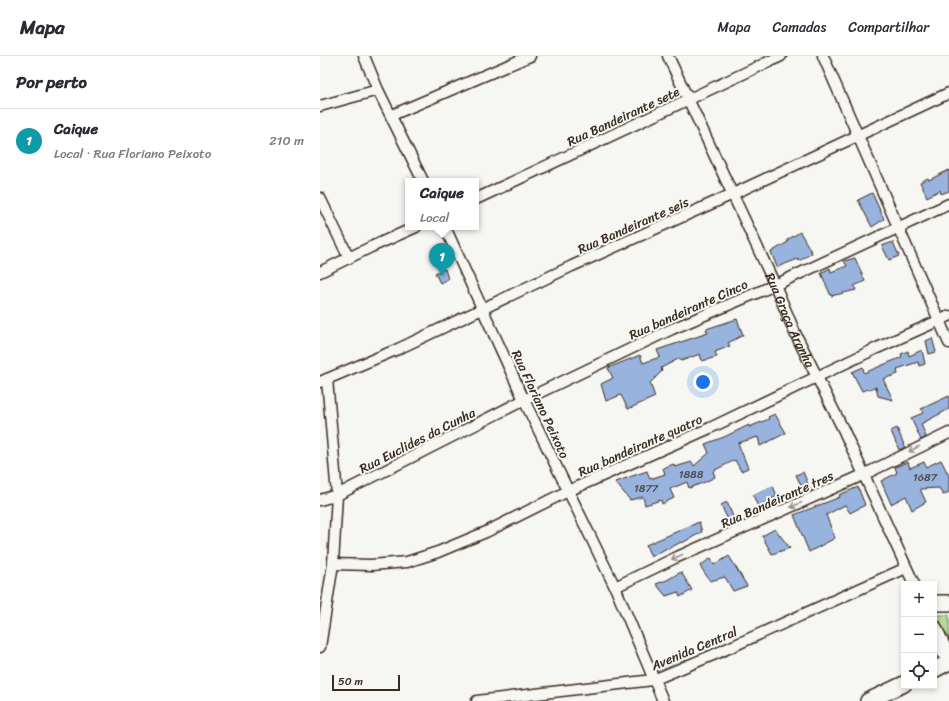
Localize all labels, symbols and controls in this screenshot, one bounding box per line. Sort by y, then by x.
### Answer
text: Mapa [20,11,65,44]
text: Mapa [718,15,750,40]
text: Camadas [772,15,826,40]
text: Compartilhar [848,15,929,40]
text: Por perto [16,67,87,97]
street label: Rua Bandeirante sete [563,80,684,153]
text: Caique [54,116,98,142]
text: 1 [26,129,32,152]
text: 210 m [269,129,304,152]
text: Local · Rua Floriano Peixoto [54,142,211,165]
popup [405,178,479,230]
text: Caique [420,180,464,206]
street label: Rua Bandeirante seis [574,190,694,260]
text: Local [420,206,449,229]
pin: 1 [429,243,455,276]
street label: Rua Graça Aranha [759,269,822,372]
street label: Rua bandeirante Cinco [625,273,752,346]
street label: Rua Floriano Peixoto [505,346,576,463]
your location [693,372,713,392]
street label: Rua Euclides da Cunha [355,401,480,480]
street label: Rua bandeirante quatro [574,408,707,483]
one-way arrow [908,446,920,454]
street label: Rua Bandeirante tres [717,464,837,535]
house number: 1888 [679,465,704,484]
house number: 1687 [913,468,938,487]
house number: 1877 [634,479,659,498]
one-way arrow [791,502,803,509]
one-way arrow [672,554,684,561]
map controls [901,581,937,689]
button: + [901,581,937,617]
button: − [901,617,937,653]
street label: Avenida Central [647,620,741,677]
button: locate [901,653,937,689]
text: 50 m [338,672,363,691]
scale bar [332,673,400,692]

